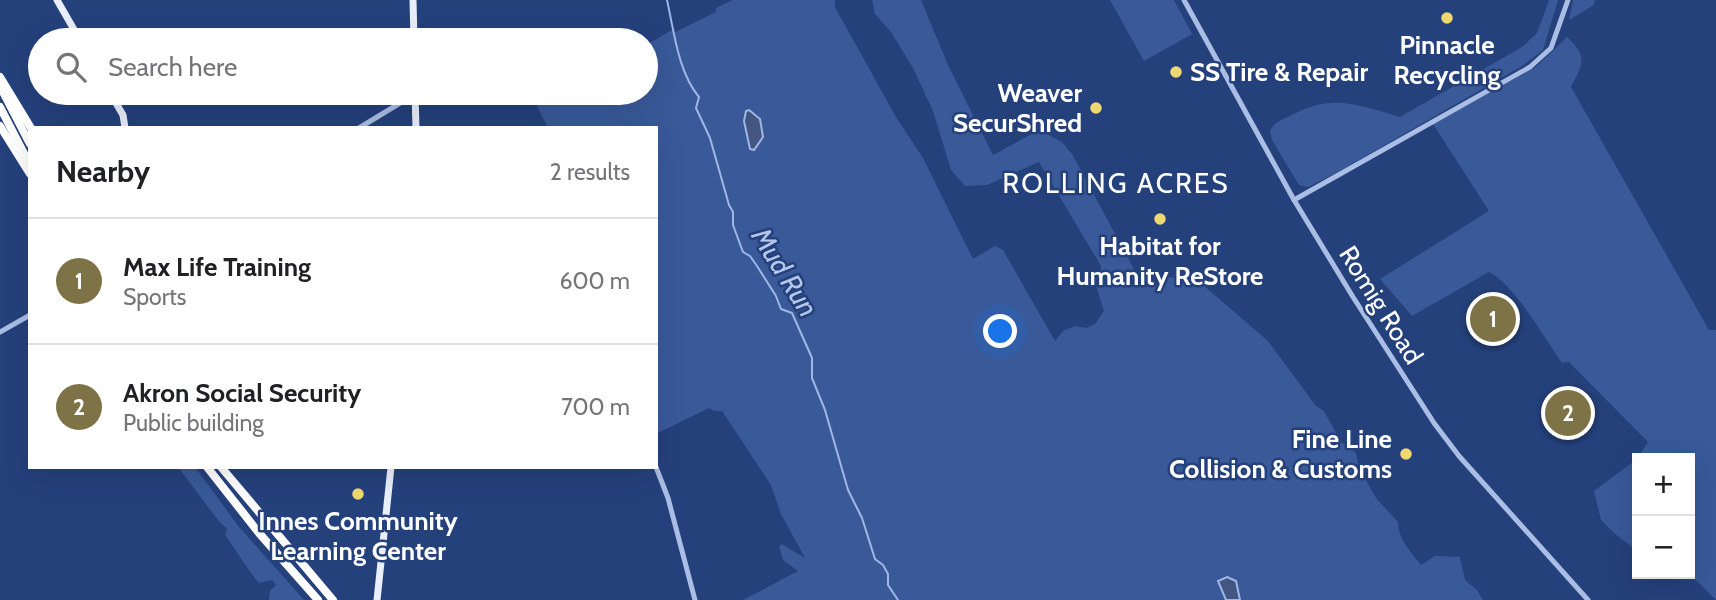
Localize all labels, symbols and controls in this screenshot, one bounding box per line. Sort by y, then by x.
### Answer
marker: Pinnacle Recycling [1439,10,1455,26]
search box [28,28,658,105]
place label: Pinnacle Recycling [1394,29,1500,91]
icon: search [52,48,90,86]
text: Search here [108,51,237,83]
place label: SS Tire & Repair [1190,56,1368,88]
marker: SS Tire & Repair [1168,64,1184,80]
place label: Weaver SecurShred [953,77,1082,139]
marker: Weaver SecurShred [1088,100,1104,116]
text: Nearby [56,153,150,190]
text: 2 results [550,158,630,186]
district label: ROLLING ACRES [1002,166,1230,200]
marker: Habitat for Humanity ReStore [1152,211,1168,227]
water label: Mud Run [744,220,826,323]
place label: Habitat for Humanity ReStore [1056,230,1264,292]
street label: Romig Road [1332,240,1430,370]
text: Max Life Training [123,251,311,283]
text: 1 [75,267,83,295]
text: 600 m [559,267,630,295]
text: Sports [123,283,186,311]
pin: 1 [1470,293,1516,345]
your location [983,314,1017,348]
text: Akron Social Security [123,377,361,409]
pin: 2 [1545,387,1591,439]
text: 2 [73,393,85,421]
text: 700 m [561,393,630,421]
text: Public building [123,409,264,437]
place label: Fine Line Collision & Customs [1169,423,1392,485]
marker: Fine Line Collision & Customs [1398,446,1414,462]
map controls [1632,453,1695,579]
button: + [1632,453,1695,516]
marker: Innes Community Learning Center [350,486,366,502]
place label: Innes Community Learning Center [258,505,458,567]
button: − [1632,516,1695,579]

